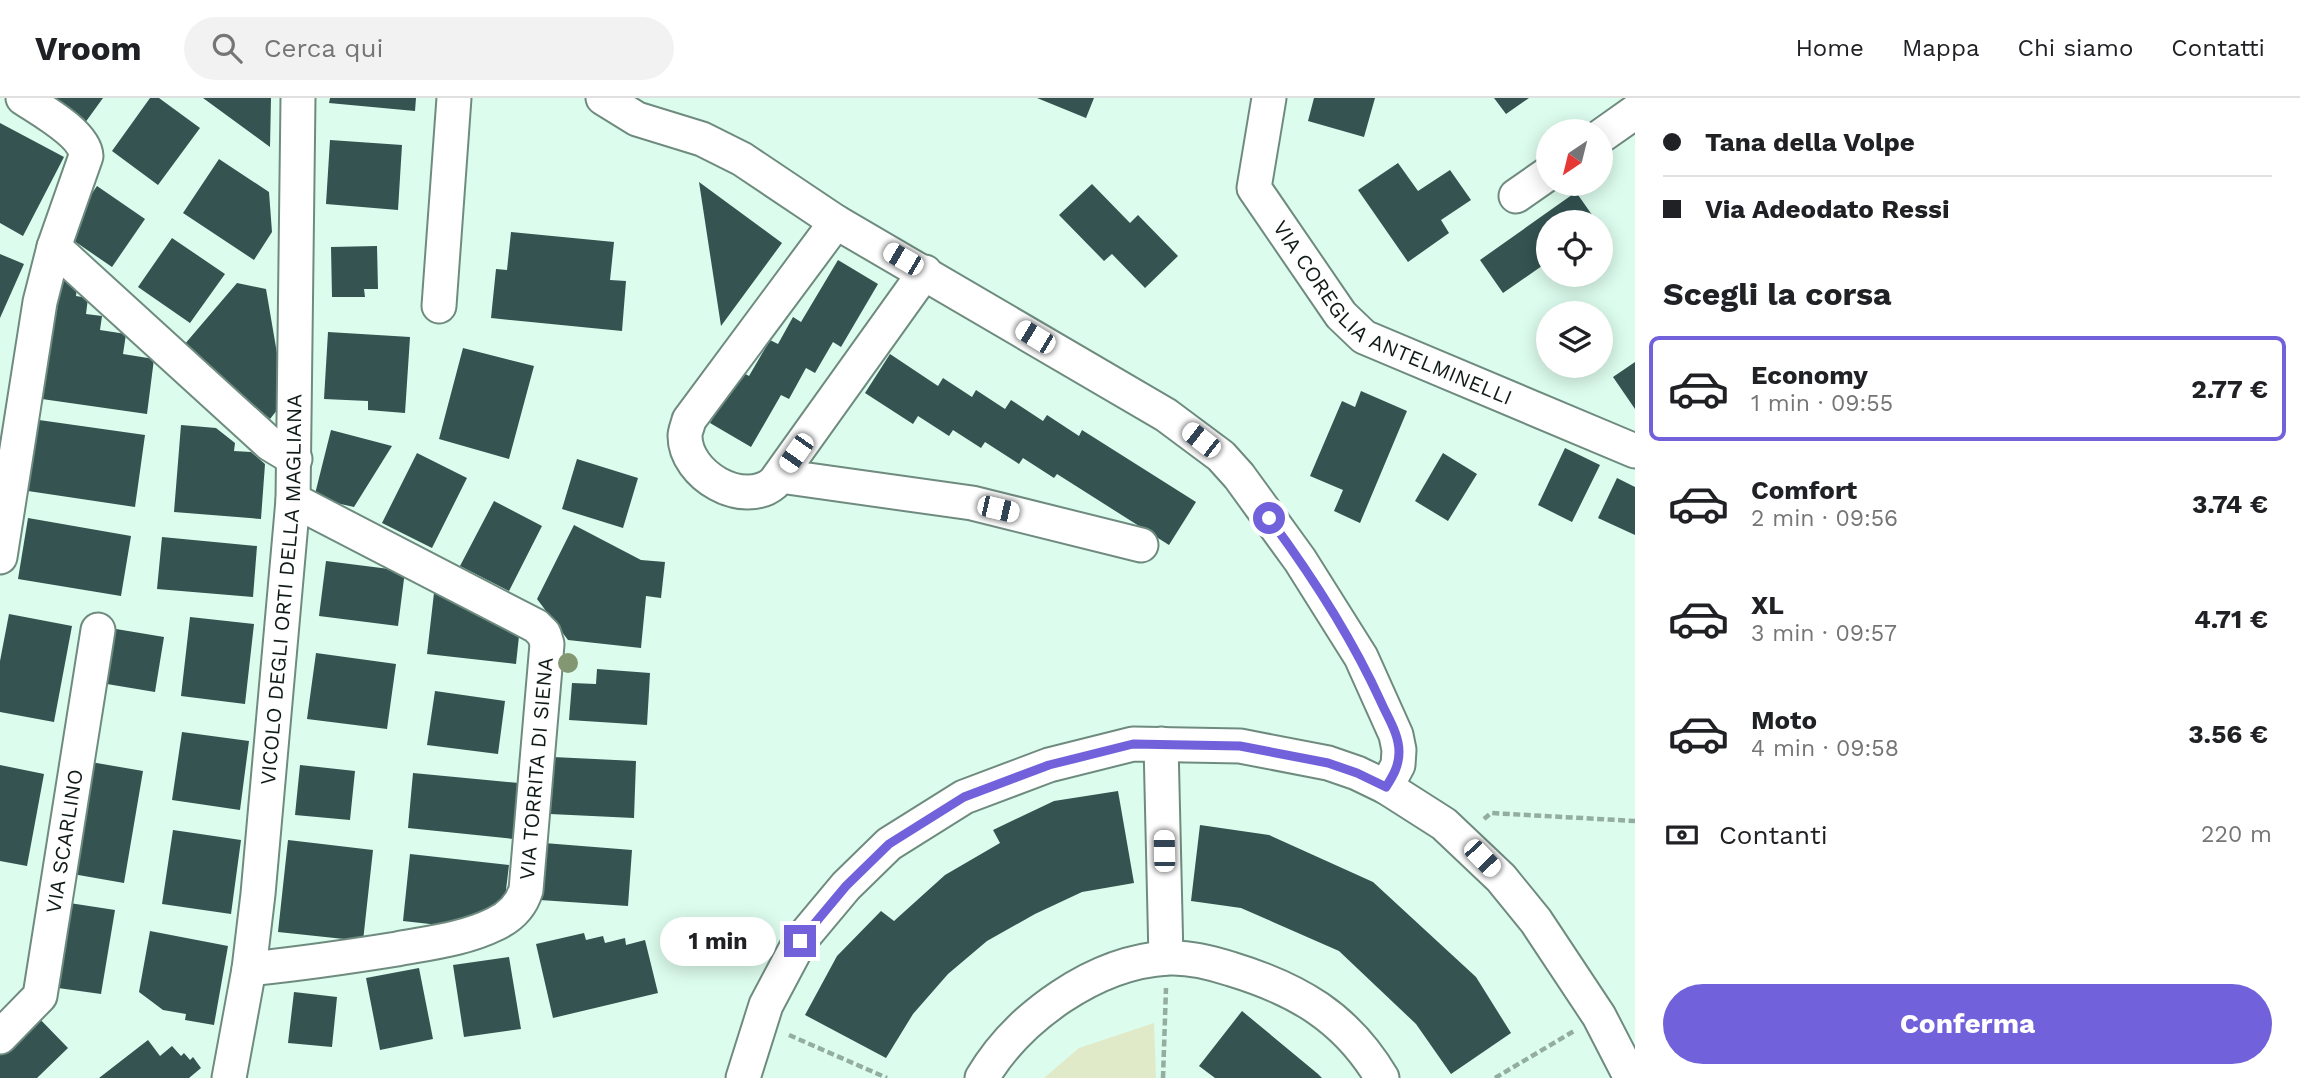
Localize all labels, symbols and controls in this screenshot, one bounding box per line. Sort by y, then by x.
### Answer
search box [184,17,674,80]
text: Vroom [35,29,142,68]
icon: search [208,29,246,67]
text: Cerca qui [264,33,384,63]
text: Home [1795,34,1864,62]
text: Mappa [1902,34,1980,62]
text: Chi siamo [2018,34,2133,62]
text: Contatti [2171,34,2265,62]
north arrow [1536,119,1614,196]
map controls [1536,119,1613,378]
text: Tana della Volpe [1705,127,1915,157]
text: Via Adeodato Ressi [1705,194,1949,224]
button: locate [1536,210,1613,287]
street label: VIA COREGLIA ANTELMINELLI [1268,216,1516,410]
car [880,239,927,279]
text: Scegli la corsa [1663,275,1892,313]
button: layers [1536,301,1613,378]
car [1012,317,1059,357]
icon: car [1667,357,1730,420]
text: Economy [1751,360,1868,390]
text: 2.77 € [2191,374,2268,404]
text: 1 min · 09:55 [1751,390,1893,417]
street label: VICOLO DEGLI ORTI DELLA MAGLIANA [255,394,306,786]
car [1178,419,1225,461]
car [776,430,817,476]
icon: car [1667,472,1730,535]
text: Comfort [1751,475,1857,505]
text: 3.74 € [2192,489,2268,519]
car [976,494,1021,524]
route start [1253,502,1285,534]
text: 2 min · 09:56 [1751,505,1898,532]
icon: car [1667,587,1730,650]
text: XL [1751,590,1784,620]
text: 4.71 € [2194,604,2268,634]
text: 3 min · 09:57 [1751,620,1897,647]
street label: VIA TORRITA DI SIENA [514,656,558,881]
icon: car [1667,702,1730,765]
text: Moto [1751,705,1817,735]
text: 3.56 € [2188,719,2268,749]
text: 4 min · 09:58 [1751,735,1899,762]
street label: VIA SCARLINO [40,767,88,915]
icon: cash [1663,816,1701,854]
text: Contanti [1719,820,1828,850]
text: 220 m [2201,821,2272,848]
car [1154,830,1175,872]
car [1460,836,1505,880]
callout: 1 min [660,916,776,966]
route end [784,925,816,957]
text: 1 min [688,928,748,955]
button: Conferma [1663,984,2272,1064]

